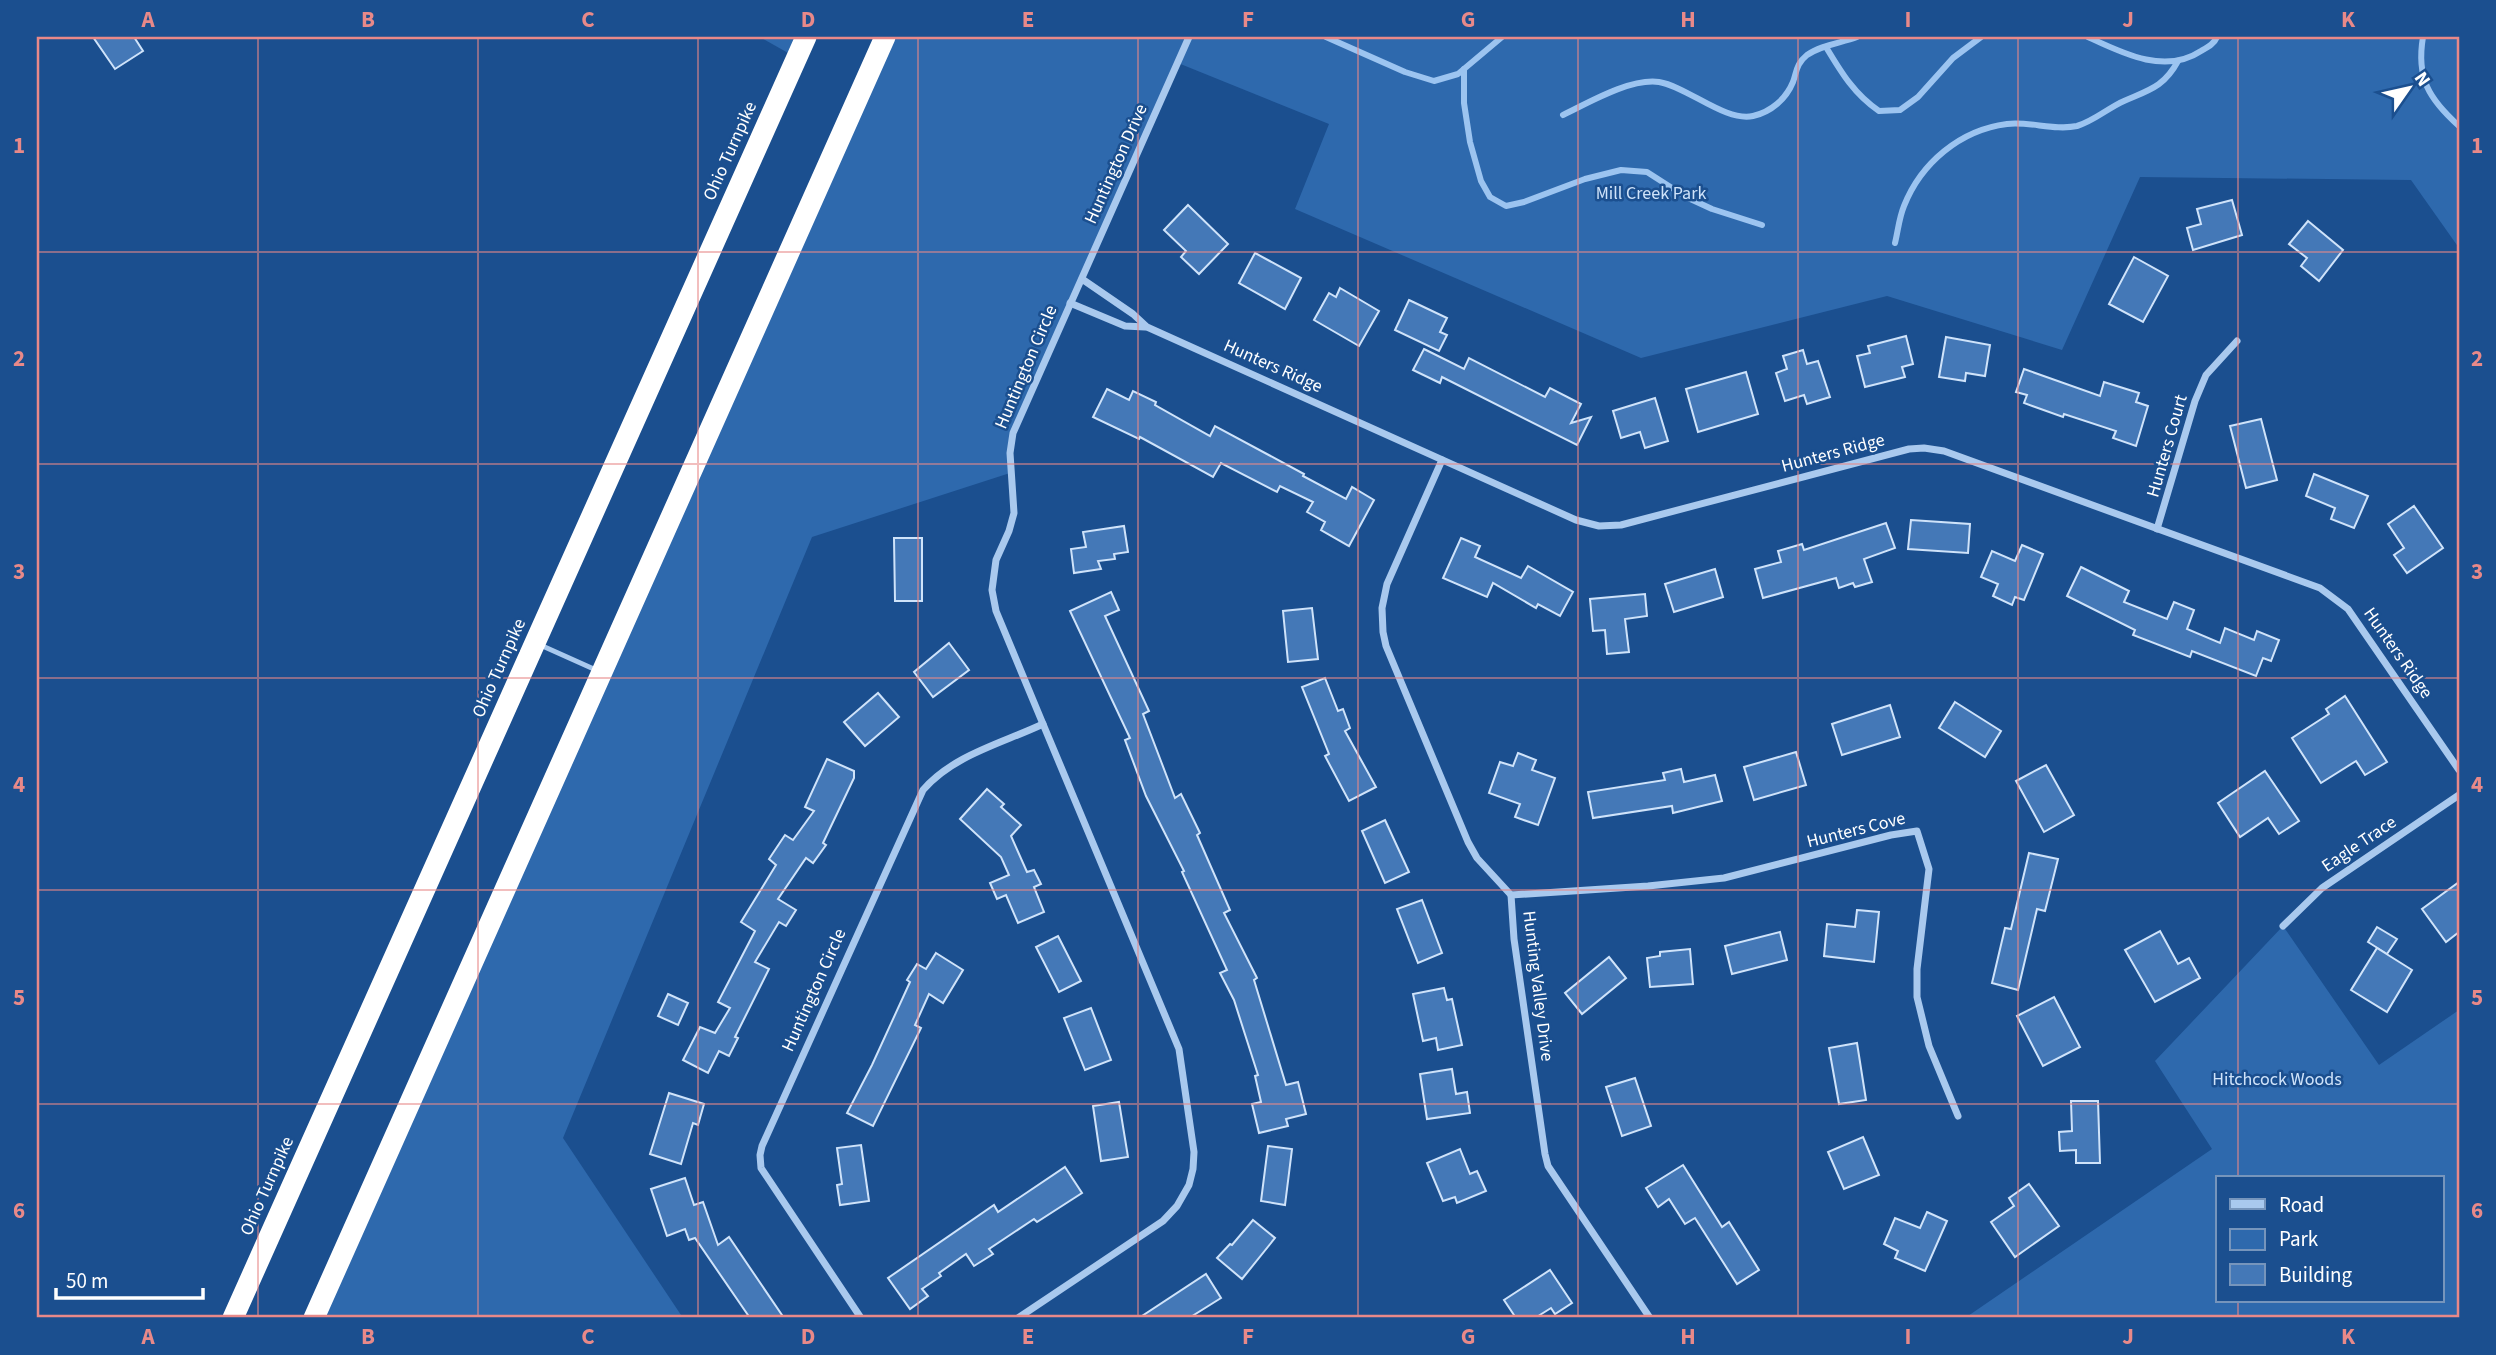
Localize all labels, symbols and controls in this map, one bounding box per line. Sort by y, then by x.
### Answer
text: A [140,3,155,36]
text: B [361,3,375,36]
text: C [581,3,595,36]
text: D [801,3,815,36]
text: E [1022,3,1034,36]
text: F [1242,3,1254,36]
text: G [1461,3,1475,36]
text: H [1680,3,1696,36]
text: I [1905,3,1911,36]
text: J [2122,3,2134,36]
text: K [2341,3,2356,36]
north arrow [2374,52,2444,122]
text: N [2407,67,2437,92]
street label: Ohio Turnpike [697,97,763,205]
street label: Huntington Drive [1078,100,1154,228]
text: 1 [13,129,25,162]
text: 1 [2471,129,2483,162]
park label: Mill Creek Park [1596,181,1706,206]
street label: Huntington Circle [989,301,1063,433]
street label: Hunters Ridge [1220,333,1327,399]
text: 2 [13,342,25,375]
text: 2 [2471,342,2483,375]
street label: Hunters Court [2140,392,2194,500]
street label: Hunters Ridge [1779,427,1887,479]
text: 3 [13,555,25,588]
text: 3 [2471,555,2483,588]
street label: Hunters Ridge [2357,602,2439,704]
street label: Ohio Turnpike [466,614,532,722]
text: 4 [13,768,25,801]
text: 4 [2471,768,2483,801]
street label: Hunters Cove [1804,806,1908,854]
street label: Eagle Trace [2317,810,2401,878]
street label: Hunting Valley Drive [1516,909,1560,1063]
street label: Huntington Circle [776,924,852,1056]
text: 5 [13,981,25,1014]
text: 5 [2471,981,2483,1014]
park label: Hitchcock Woods [2212,1067,2342,1092]
street label: Ohio Turnpike [234,1132,300,1240]
legend [2216,1176,2444,1302]
text: Road [2279,1190,2324,1220]
text: 6 [13,1194,25,1227]
text: 6 [2471,1194,2483,1227]
text: Park [2279,1224,2319,1254]
scale bar [56,1257,203,1301]
text: Building [2279,1260,2353,1290]
text: 50 m [66,1266,108,1296]
text: A [140,1320,155,1353]
text: B [361,1320,375,1353]
text: C [581,1320,595,1353]
text: D [801,1320,815,1353]
text: E [1022,1320,1034,1353]
text: F [1242,1320,1254,1353]
text: G [1461,1320,1475,1353]
text: H [1680,1320,1696,1353]
text: I [1905,1320,1911,1353]
text: J [2122,1320,2134,1353]
text: K [2341,1320,2356,1353]

